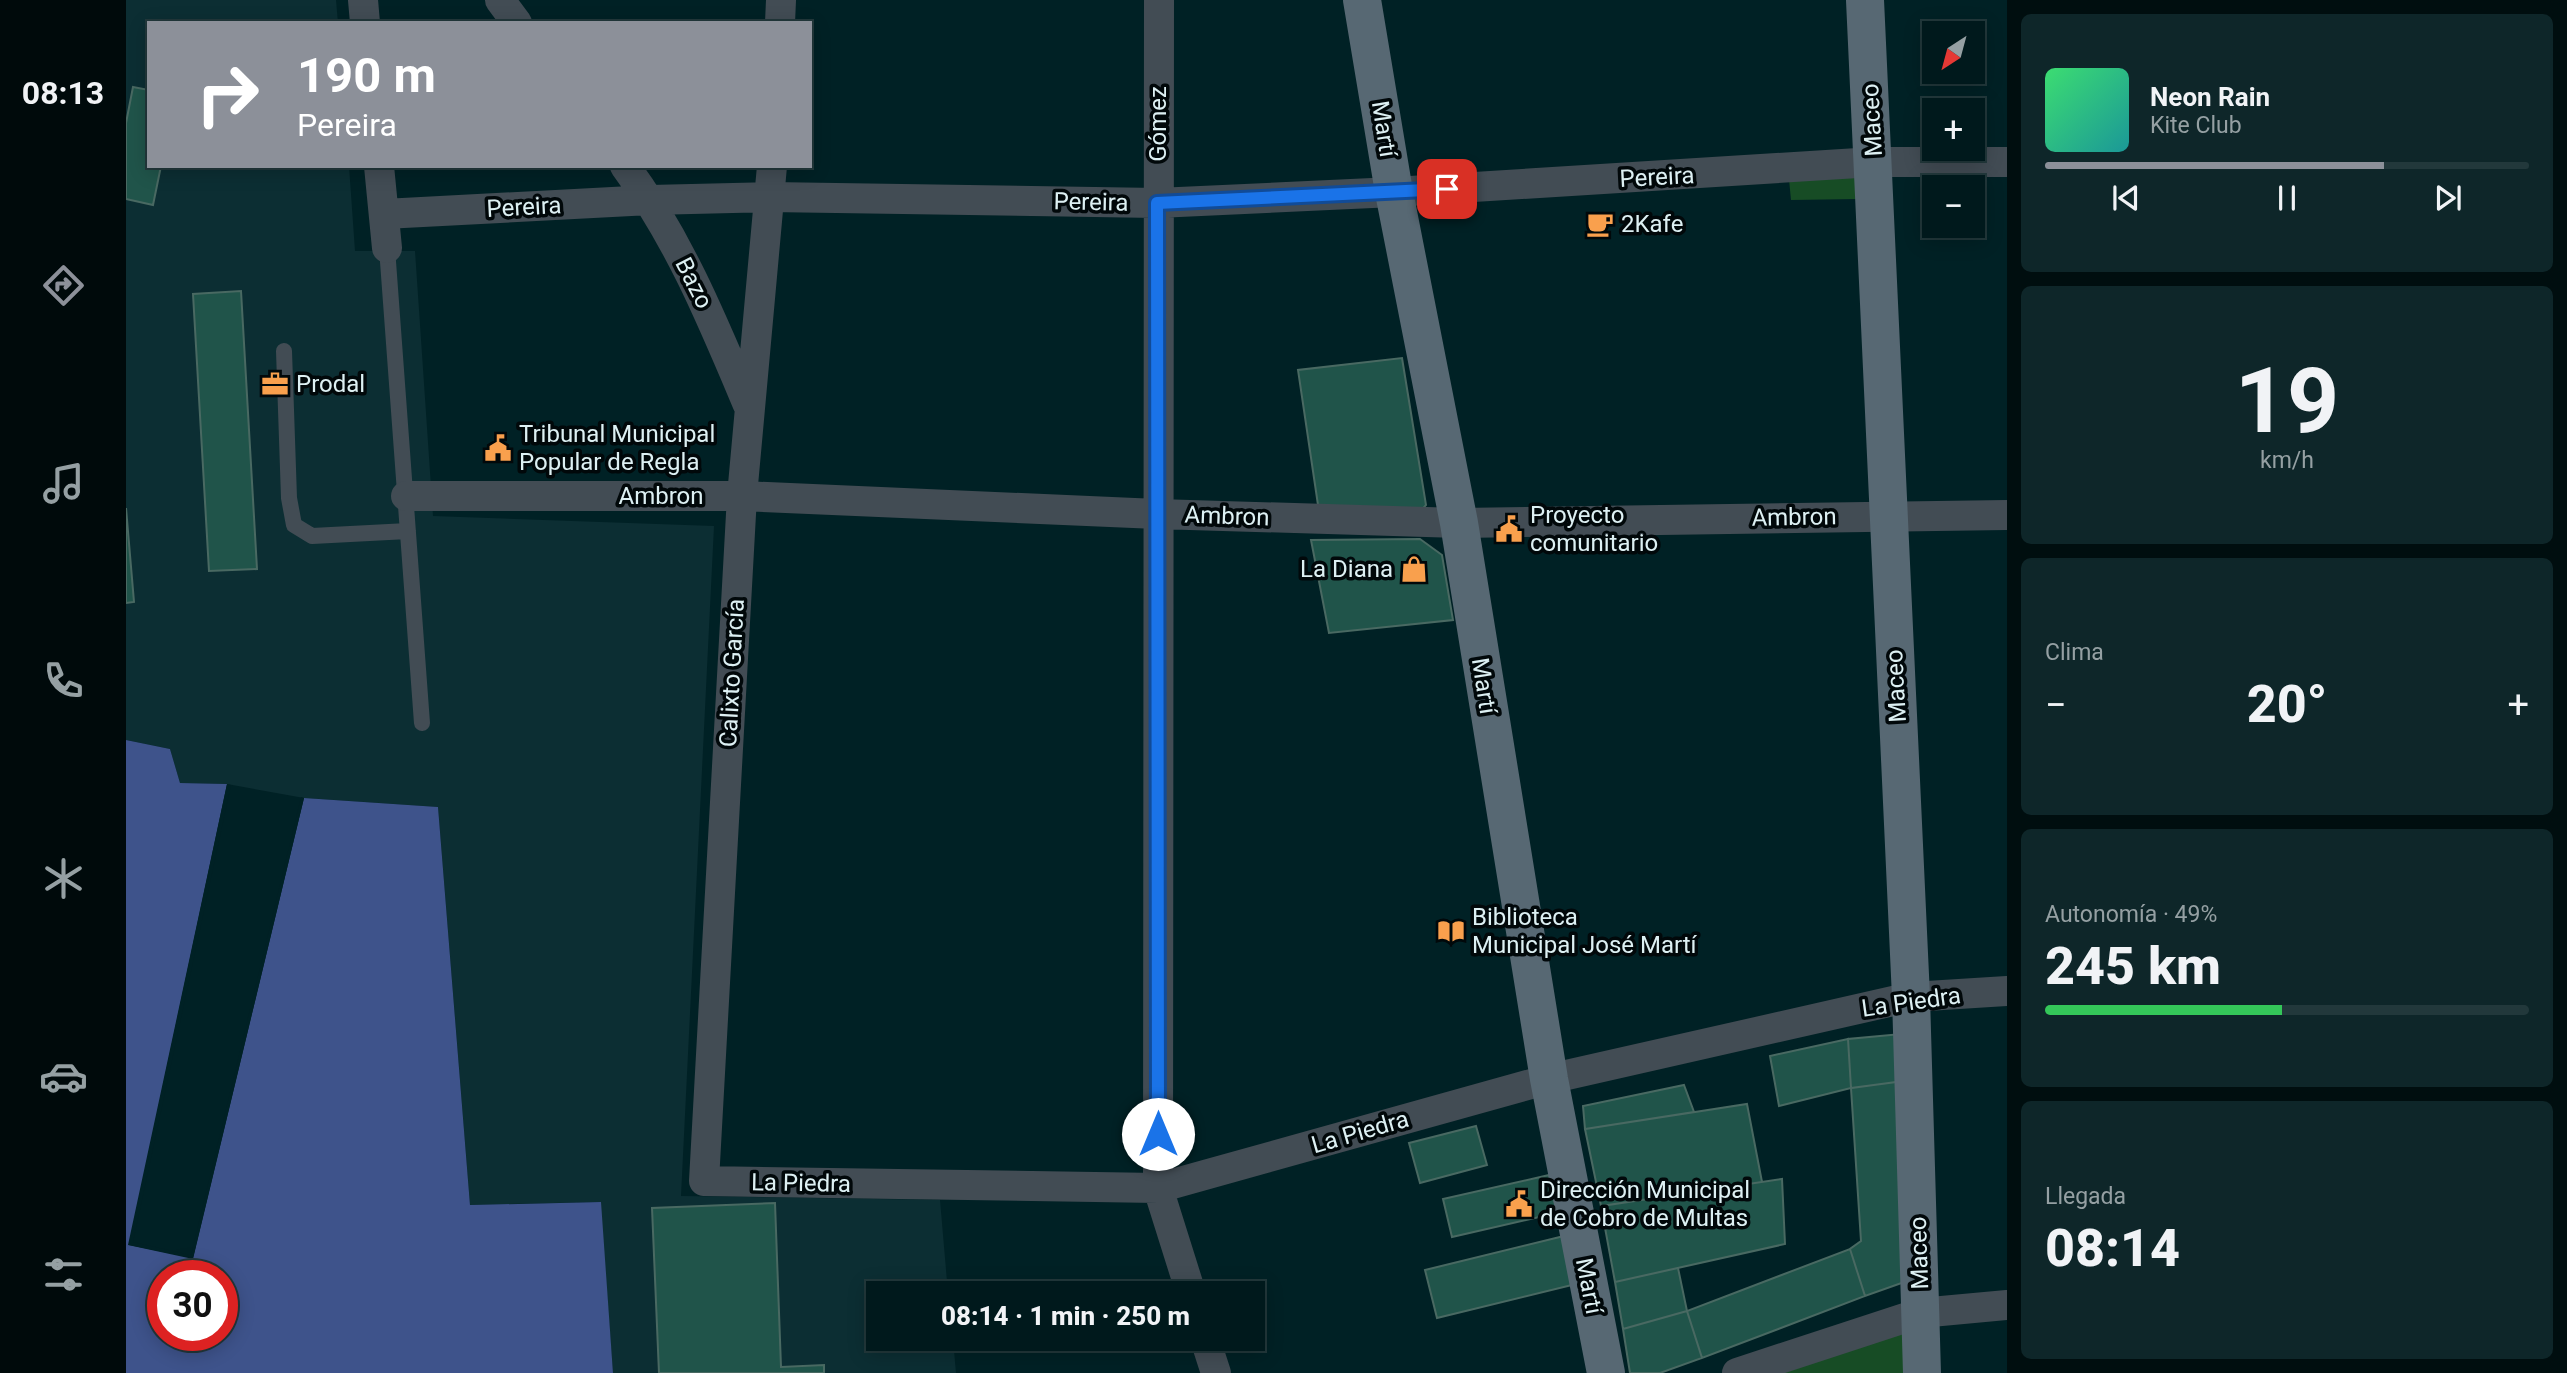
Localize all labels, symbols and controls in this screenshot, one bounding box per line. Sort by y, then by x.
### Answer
north arrow [1922,21,1984,84]
map controls [1922,21,1985,238]
text: 190 m [297,47,436,104]
icon: right [182,49,273,140]
text: 08:13 [22,74,104,112]
text: Neon Rain [2150,82,2270,112]
street label: Maceo [1856,83,1888,157]
street label: Gómez [1144,86,1172,162]
button: + [1922,98,1985,161]
street label: Martí [1366,99,1402,160]
text: Pereira [297,106,397,144]
text: Kite Club [2150,112,2242,139]
pin [1417,159,1477,219]
street label: Pereira [1619,161,1695,193]
icon: arrive [1428,170,1466,208]
button: − [1922,175,1985,238]
icon: previous [2107,179,2145,217]
icon: pause [2268,179,2306,217]
icon: next [2429,179,2467,217]
street label: Pereira [1053,187,1129,217]
street label: Pereira [486,191,562,223]
cafe icon: 2Kafe [1585,209,1615,239]
place label: 2Kafe [1621,210,1683,238]
street label: Bazo [669,253,719,313]
icon: directions [39,261,88,310]
text: 19 [2235,348,2339,454]
office icon: Prodal [260,369,290,399]
place label: Prodal [296,370,365,398]
place label: Tribunal Municipal Popular de Regla [519,420,715,476]
public building icon: Tribunal Municipal Popular de Regla [483,433,513,463]
text: km/h [2260,447,2314,474]
icon: music [39,459,88,508]
street label: Ambron [618,482,704,510]
street label: Ambron [1184,501,1270,531]
place label: Proyecto comunitario [1530,501,1658,557]
street label: Ambron [1751,502,1837,532]
public building icon: Proyecto comunitario [1494,514,1524,544]
shop icon: La Diana [1399,554,1429,584]
place label: La Diana [1300,555,1393,583]
street label: Calixto García [714,598,750,748]
text: Clima [2045,639,2104,666]
street label: Maceo [1880,649,1912,723]
icon: phone [39,656,88,705]
street label: Martí [1466,656,1502,717]
text: 20° [2247,674,2327,735]
text: − [2045,683,2067,727]
text: + [2507,683,2529,727]
icon: climate [39,854,88,903]
text: Autonomía · 49% [2045,901,2217,928]
place label: Biblioteca Municipal José Martí [1472,903,1698,959]
library icon: Biblioteca Municipal José Martí [1436,916,1466,946]
text: 245 km [2045,936,2221,997]
street label: La Piedra [1860,981,1962,1023]
icon: car [39,1052,88,1101]
position arrow [1121,1097,1195,1171]
street label: La Piedra [1308,1105,1412,1159]
street label: La Piedra [751,1168,851,1198]
place label: Dirección Municipal de Cobro de Multas [1540,1176,1750,1232]
text: Llegada [2045,1183,2126,1210]
public building icon: Dirección Municipal de Cobro de Multas [1504,1189,1534,1219]
street label: Maceo [1904,1216,1934,1290]
text: 08:14 [2045,1218,2180,1279]
icon: filters [39,1250,88,1299]
street label: Martí [1570,1256,1608,1317]
speed limit sign: 30 [147,1260,238,1351]
text: 08:14 · 1 min · 250 m [941,1301,1190,1331]

